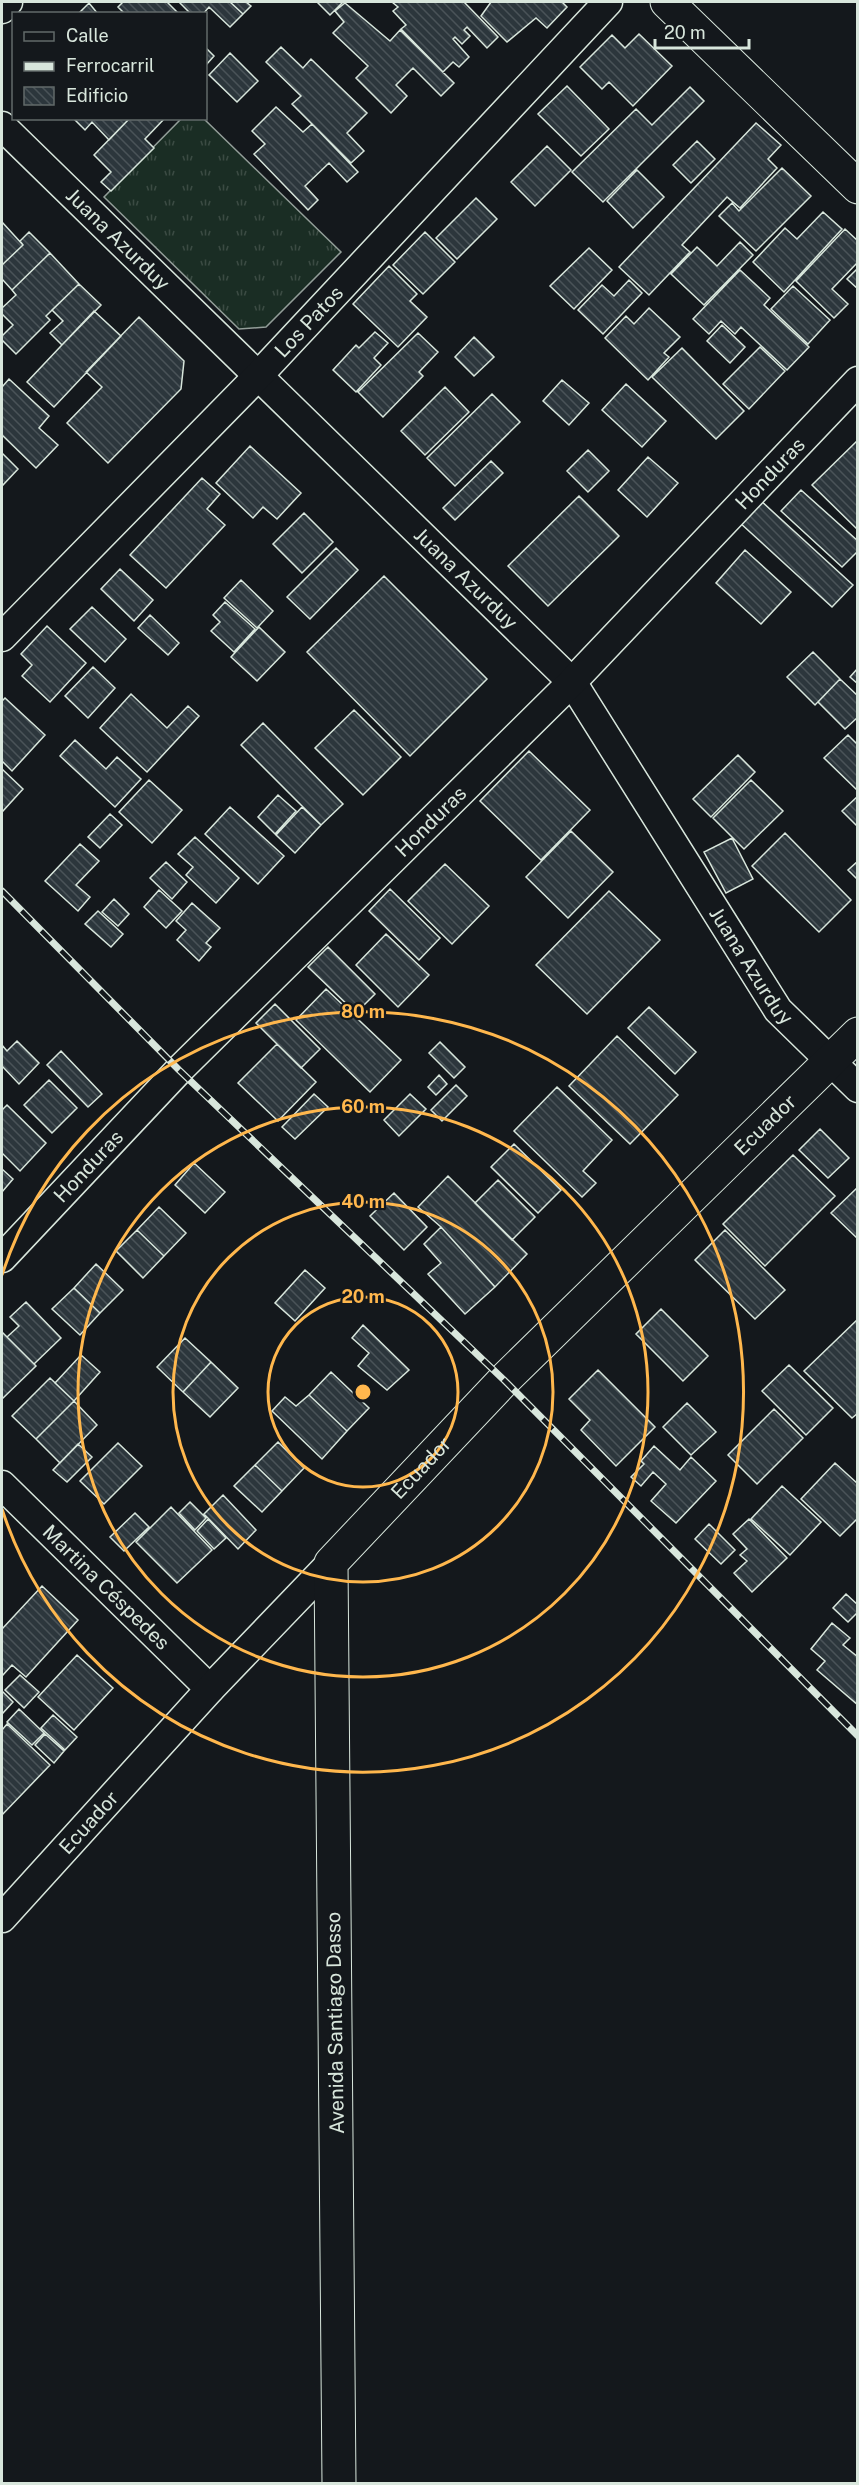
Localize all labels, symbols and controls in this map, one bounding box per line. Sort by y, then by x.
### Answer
legend [12,12,207,120]
scale bar [655,12,750,50]
text: 20 m [664,22,706,43]
text: Calle [66,25,109,46]
text: Ferrocarril [66,55,154,76]
text: Edificio [66,85,128,106]
street label: Juana Azurduy [61,183,175,295]
street label: Los Patos [270,281,348,363]
street label: Honduras [730,433,810,515]
street label: Juana Azurduy [409,523,523,635]
street label: Honduras [390,781,471,862]
street label: Juana Azurduy [704,903,798,1030]
text: 80 m [341,1001,385,1022]
street label: Ecuador [729,1089,801,1160]
text: 60 m [341,1096,385,1117]
street label: Honduras [49,1125,128,1207]
text: 40 m [341,1191,385,1212]
text: 20 m [341,1286,385,1307]
centre of rings [353,1382,373,1402]
street label: Ecuador [386,1432,456,1504]
street label: Martina Céspedes [38,1520,175,1655]
street label: Ecuador [54,1786,124,1859]
street label: Avenida Santiago Dasso [321,1912,349,2134]

